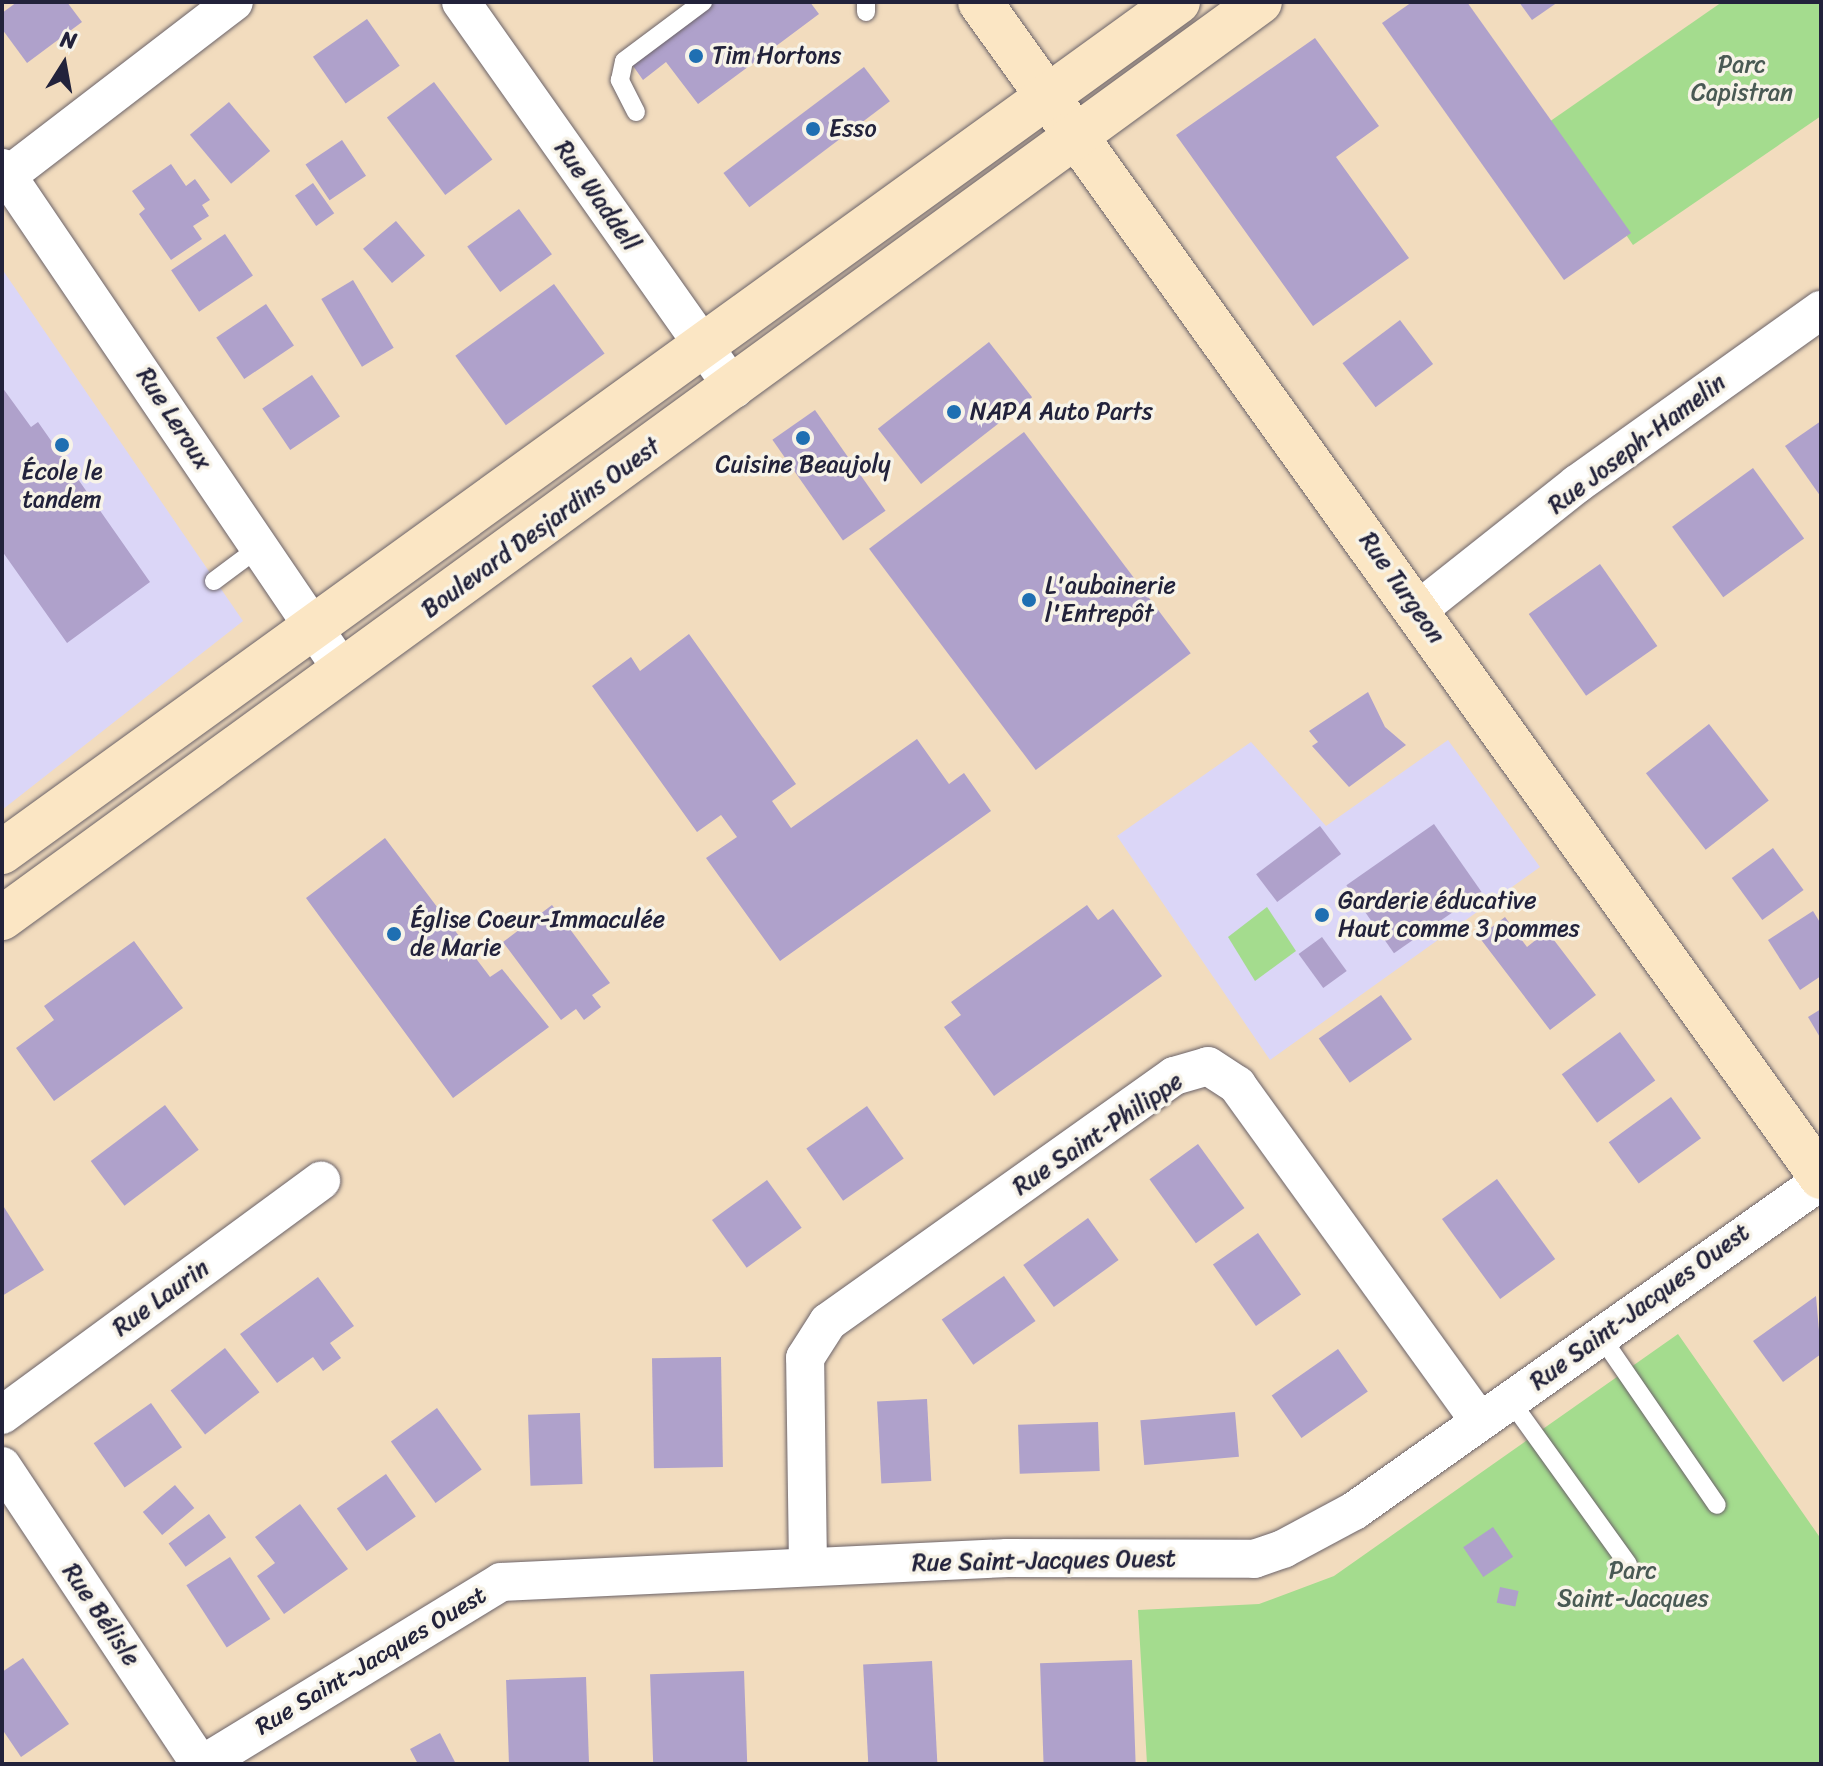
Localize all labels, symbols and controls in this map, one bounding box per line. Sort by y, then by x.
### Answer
text: N [57,19,80,61]
north arrow [24,24,104,104]
place label: Tim Hortons [712,42,842,70]
marker: Tim Hortons [687,47,705,65]
park label: Parc Capistran [1691,51,1793,107]
place label: Esso [829,115,877,143]
marker: Esso [804,120,822,138]
street label: Rue Waddell [549,135,645,257]
street label: Rue Leroux [130,362,218,476]
street label: Rue Joseph-Hamelin [1542,368,1732,520]
place label: NAPA Auto Parts [970,398,1153,426]
marker: NAPA Auto Parts [945,403,963,421]
marker: Cuisine Beaujoly [794,429,812,447]
street label: Boulevard Desjardins Ouest [416,432,666,624]
marker: École le tandem [53,436,71,454]
place label: Cuisine Beaujoly [715,451,891,479]
place label: École le tandem [21,458,103,514]
street label: Rue Turgeon [1353,527,1451,649]
place label: L'aubainerie l'Entrepôt [1045,572,1176,628]
marker: L'aubainerie l'Entrepôt [1020,591,1038,609]
place label: Garderie éducative Haut comme 3 pommes [1338,887,1581,943]
place label: Église Coeur-Immaculée de Marie [410,906,665,962]
marker: Garderie éducative Haut comme 3 pommes [1313,906,1331,924]
marker: Église Coeur-Immaculée de Marie [385,925,403,943]
street label: Rue Saint-Philippe [1008,1066,1188,1202]
street label: Rue Saint-Jacques Ouest [1524,1217,1756,1397]
street label: Rue Laurin [107,1254,215,1342]
street label: Rue Saint-Jacques Ouest [911,1544,1177,1578]
park label: Parc Saint-Jacques [1557,1557,1709,1613]
street label: Rue Bélisle [56,1558,146,1672]
street label: Rue Saint-Jacques Ouest [250,1580,492,1742]

